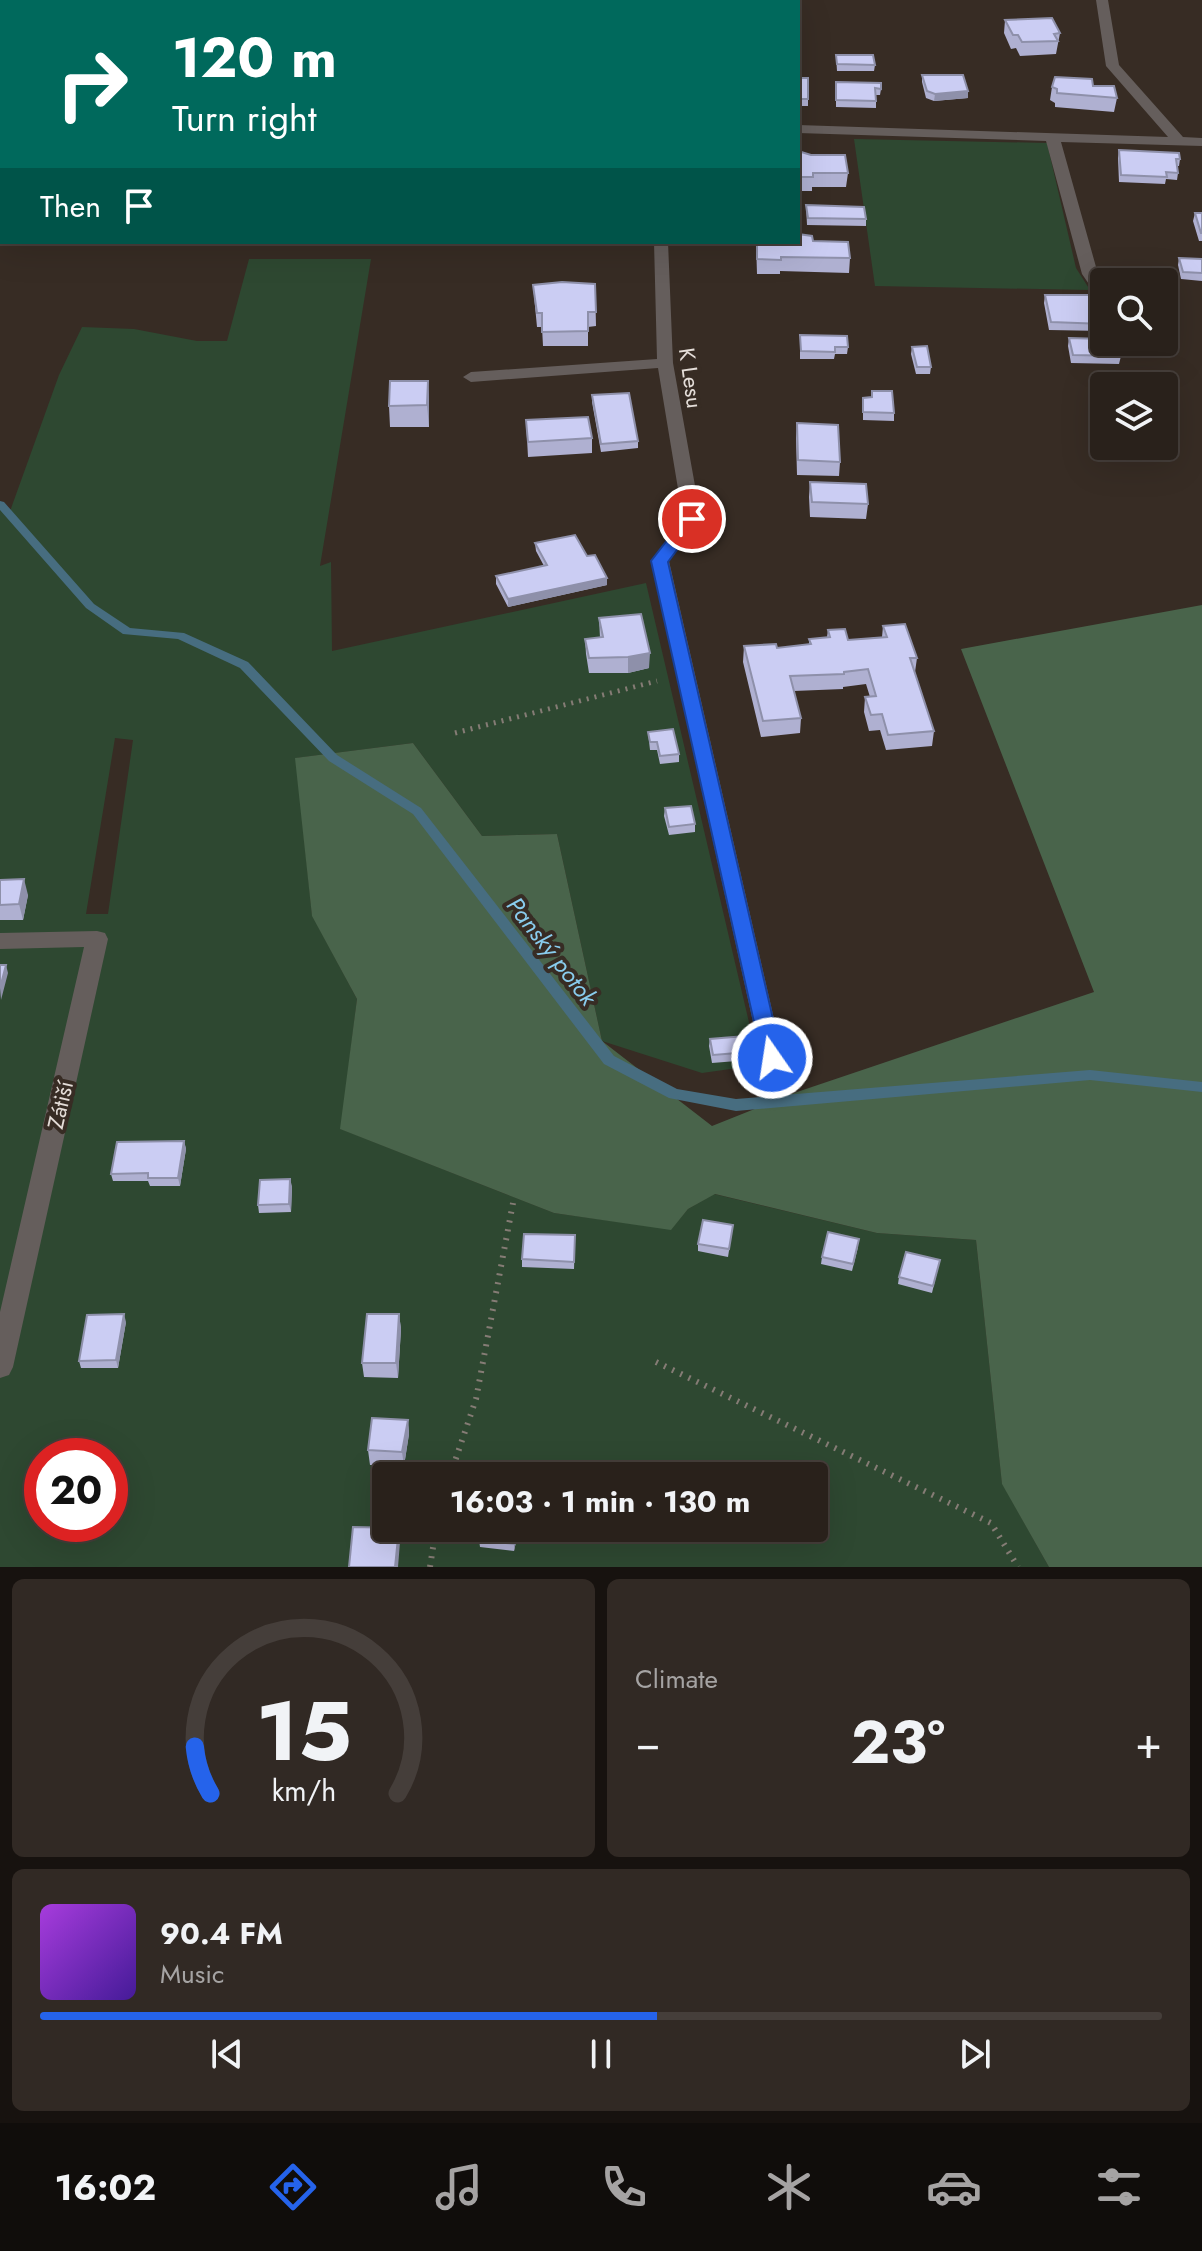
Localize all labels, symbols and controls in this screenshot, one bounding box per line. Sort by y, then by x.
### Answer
text: 120 m [172,17,337,98]
icon: right [40,32,144,136]
text: Turn right [172,92,317,144]
icon: arrive [117,184,161,228]
text: Then [40,185,101,228]
map controls [1090,268,1178,460]
button: search [1090,268,1178,356]
street label: K Lesu [671,346,711,410]
button: layers [1090,372,1178,460]
pin [658,485,726,553]
icon: arrive [670,497,714,541]
water label: Panský potok [498,889,607,1014]
position arrow [730,1016,814,1100]
street label: Zátiší [39,1077,81,1132]
speed limit sign: 20 [24,1438,128,1542]
text: 16:03 · 1 min · 130 m [450,1480,750,1523]
text: Climate [635,1660,718,1698]
text: 15 [256,1671,351,1791]
text: 23° [851,1699,945,1786]
text: − [635,1711,661,1775]
text: + [1135,1711,1162,1775]
text: km/h [271,1770,336,1812]
text: 90.4 FM [160,1912,283,1955]
text: Music [160,1955,224,1993]
icon: previous [205,2032,249,2076]
icon: pause [579,2032,623,2076]
icon: next [953,2032,997,2076]
icon: directions [265,2159,321,2215]
icon: music [431,2159,487,2215]
icon: phone [596,2159,652,2215]
icon: climate [761,2159,817,2215]
icon: car [926,2159,982,2215]
icon: filters [1091,2159,1147,2215]
text: 16:02 [55,2161,156,2213]

